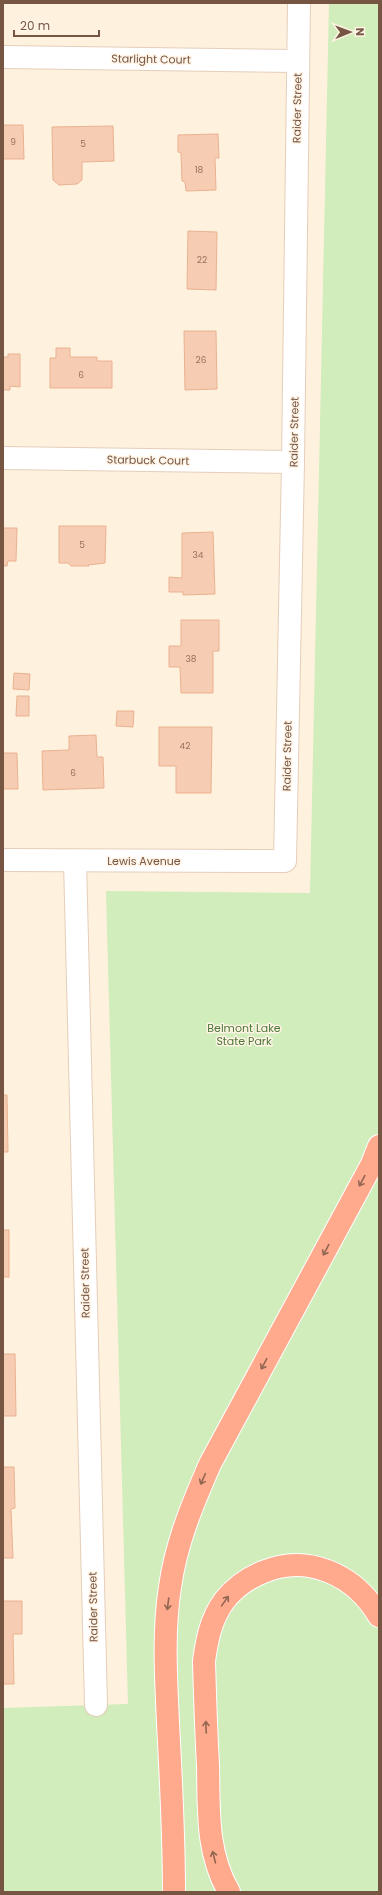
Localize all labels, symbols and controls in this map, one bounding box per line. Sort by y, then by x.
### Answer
scale bar [14,12,99,38]
north arrow [330,12,370,52]
text: 20 m [20,17,50,34]
text: N [352,28,368,36]
street label: Starlight Court [111,50,191,68]
street label: Raider Street [288,73,306,143]
house number: 9 [10,136,16,148]
house number: 5 [80,138,86,150]
house number: 18 [195,164,204,176]
house number: 22 [197,254,207,266]
house number: 26 [196,354,207,366]
house number: 6 [78,369,84,381]
street label: Raider Street [285,397,303,467]
street label: Starbuck Court [107,451,189,469]
house number: 5 [79,539,85,551]
house number: 34 [193,549,204,561]
house number: 38 [186,653,197,665]
street label: Raider Street [278,721,296,791]
house number: 42 [180,740,190,752]
house number: 6 [70,767,76,779]
street label: Lewis Avenue [107,853,181,869]
park label: Belmont Lake State Park [207,1020,281,1049]
one-way arrow [358,1175,366,1187]
one-way arrow [321,1243,329,1255]
street label: Raider Street [76,1248,94,1318]
one-way arrow [260,1358,267,1370]
one-way arrow [199,1473,207,1485]
street label: Raider Street [84,1572,102,1642]
one-way arrow [221,1596,229,1607]
one-way arrow [164,1597,172,1610]
one-way arrow [203,1721,210,1734]
one-way arrow [210,1850,217,1863]

